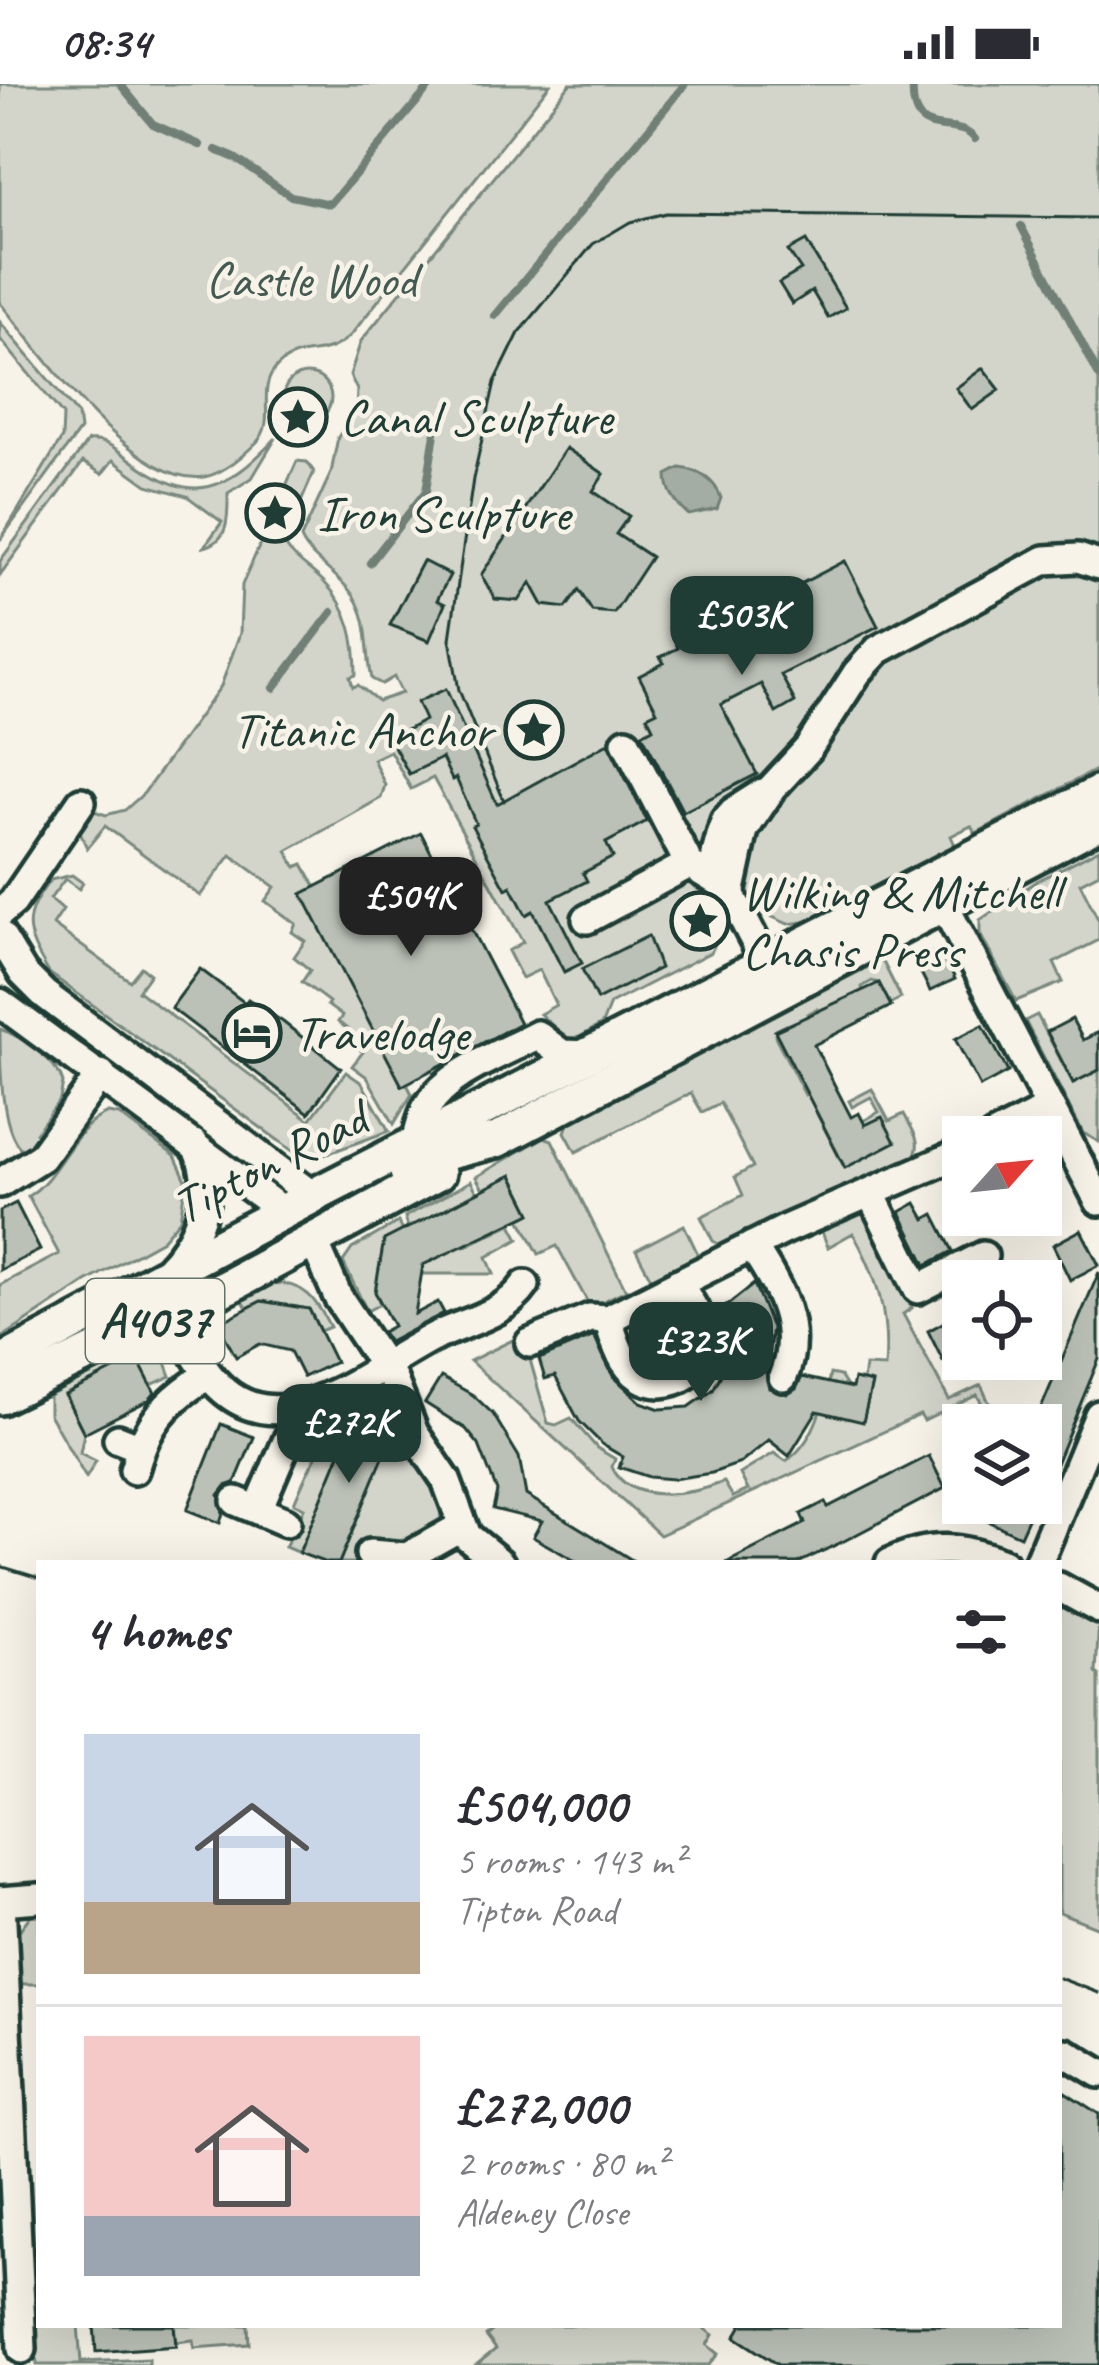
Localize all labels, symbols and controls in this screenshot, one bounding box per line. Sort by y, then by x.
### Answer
text: 08:34 [60,14,150,71]
park label: Castle Wood [206,247,423,311]
place label: Canal Sculpture [340,385,615,449]
place icon: Canal Sculpture [267,386,329,448]
place label: Iron Sculpture [317,481,573,545]
place icon: Iron Sculpture [244,482,306,544]
pin: £503K [658,576,826,678]
text: £503K [697,590,787,639]
place label: Titanic Anchor [232,698,497,762]
place icon: Titanic Anchor [503,699,565,761]
pin: £504K [327,857,495,959]
place label: Wilking & Mitchell Chasis Press [742,860,1068,983]
text: £504K [366,871,456,920]
place icon: Wilking & Mitchell Chasis Press [669,890,731,952]
place label: Travelodge [294,1001,472,1065]
hotel icon: Travelodge [221,1002,283,1064]
street label: Tipton Road [161,1083,383,1238]
north arrow [942,1116,1062,1236]
map controls [942,1116,1062,1524]
button: locate [942,1260,1062,1380]
road number: A4037 [86,1279,224,1363]
pin: £323K [617,1302,785,1404]
text: £323K [656,1316,746,1365]
pin: £272K [265,1384,433,1486]
text: £272K [304,1398,394,1447]
button: layers [942,1404,1062,1524]
icon: filters [948,1599,1014,1665]
text: 4 homes [84,1600,228,1664]
text: £504,000 [456,1773,626,1837]
icon: home [180,1782,324,1926]
text: 5 rooms · 143 m² [456,1837,684,1886]
text: Tipton Road [456,1886,616,1935]
text: £272,000 [456,2075,627,2139]
icon: home [180,2084,324,2228]
text: 2 rooms · 80 m² [456,2139,667,2188]
text: Aldeney Close [456,2188,628,2237]

